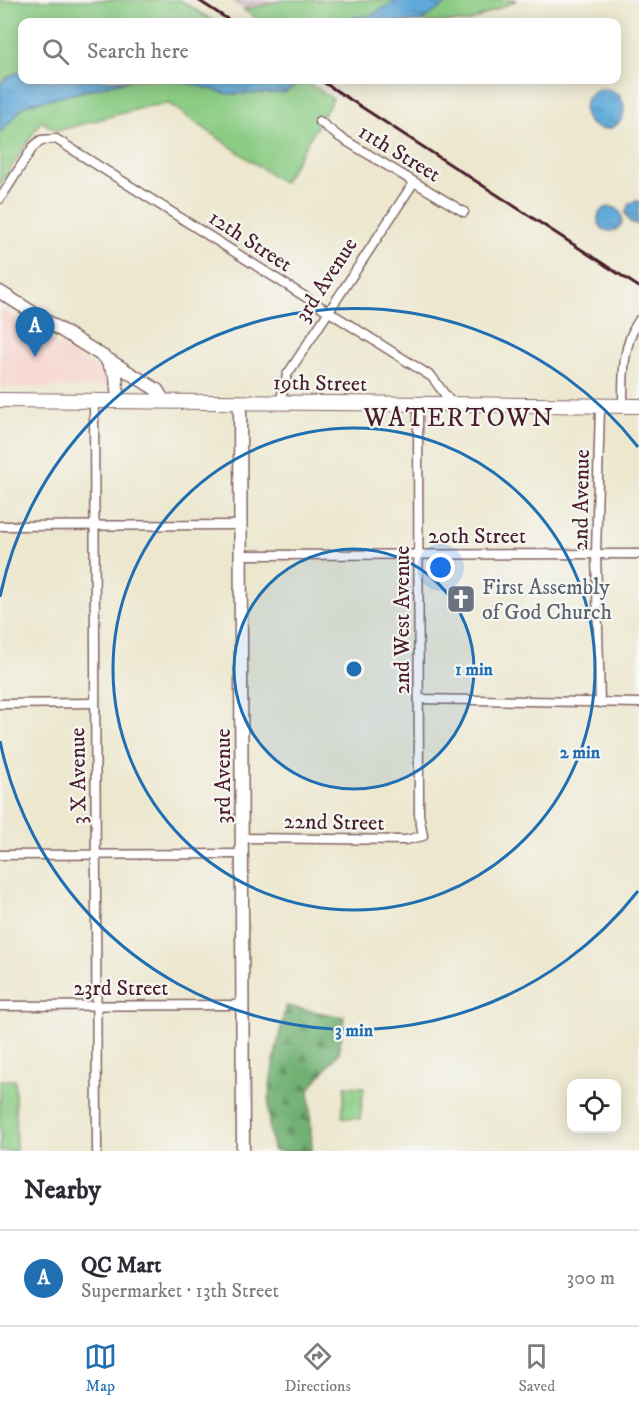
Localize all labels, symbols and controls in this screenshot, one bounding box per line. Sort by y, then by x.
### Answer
search box [18,18,621,84]
icon: search [39,35,72,68]
text: Search here [87,38,189,65]
street label: 11th Street [353,118,445,188]
street label: 12th Street [203,204,297,278]
street label: 3rd Avenue [289,232,364,327]
pin: A [15,308,54,357]
street label: 19th Street [273,369,367,398]
district label: WATERTOWN [363,402,554,435]
street label: 2nd Avenue [567,449,596,551]
street label: 20th Street [428,523,526,550]
street label: 2nd West Avenue [389,546,416,694]
your location [426,553,455,582]
place label: First Assembly of God Church [482,574,612,626]
church icon: First Assembly of God Church [445,583,477,615]
centre of rings [344,659,364,679]
text: 1 min [455,659,494,681]
street label: 3 X Avenue [64,727,93,825]
street label: 3rd Avenue [210,728,237,824]
text: 2 min [560,742,601,764]
street label: 22nd Street [283,808,385,837]
street label: 23rd Street [74,975,168,1002]
text: 3 min [335,1020,374,1042]
map controls [567,1079,621,1133]
button: locate [567,1079,621,1133]
text: Nearby [24,1174,101,1207]
text: QC Mart [81,1252,161,1279]
text: A [37,1266,50,1291]
text: 300 m [567,1266,615,1291]
text: Supermarket · 13th Street [81,1279,279,1304]
tab: Map [84,1340,117,1396]
tab: Directions [284,1340,351,1396]
tab: Saved [518,1340,555,1396]

